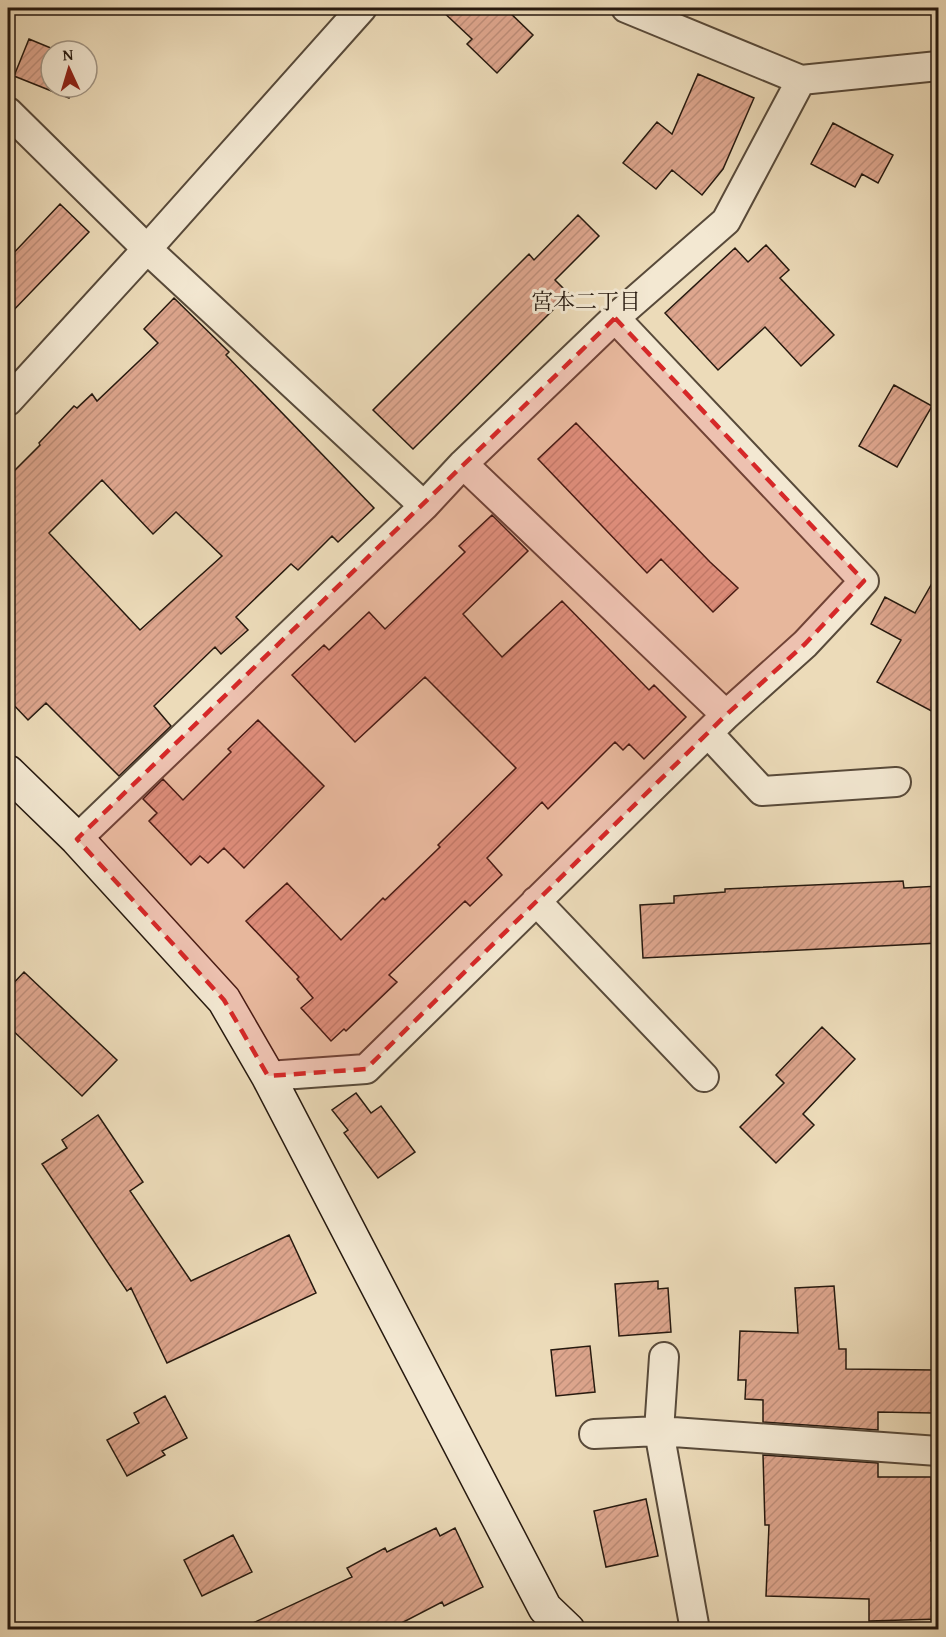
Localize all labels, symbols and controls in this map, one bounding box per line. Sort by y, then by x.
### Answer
north arrow [39,39,99,99]
text: N [62,42,74,66]
district label: 宮本二丁目 [531,285,641,317]

